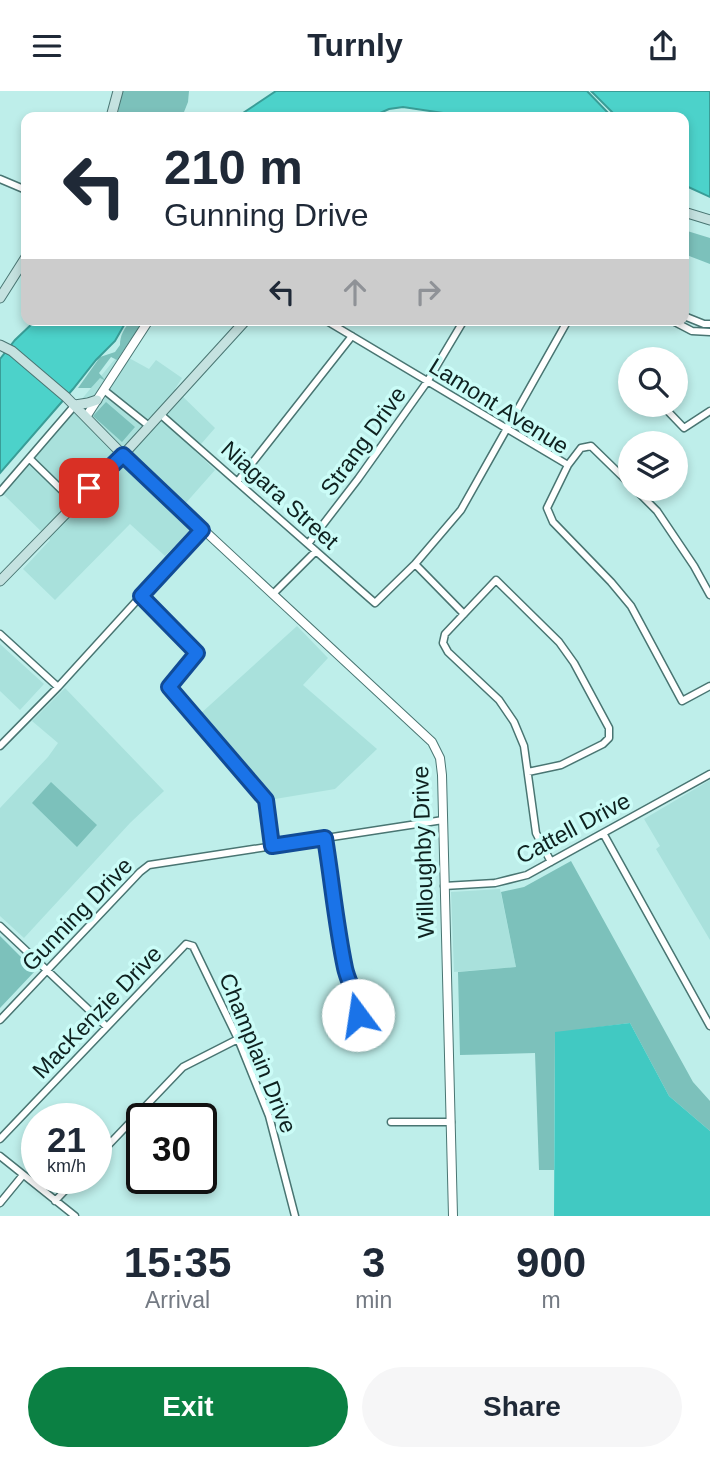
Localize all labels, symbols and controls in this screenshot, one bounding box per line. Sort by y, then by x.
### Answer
icon: menu [28,27,66,65]
text: Turnly [307,27,403,63]
icon: share [644,27,682,65]
icon: left [49,140,140,231]
text: 210 m [164,140,303,194]
text: Gunning Drive [164,197,369,233]
icon: left [263,273,301,311]
icon: ahead [336,273,374,311]
icon: right [409,273,447,311]
map controls [618,347,688,501]
button: search [618,347,688,417]
street label: Lamont Avenue [425,353,573,459]
street label: Strang Drive [315,382,411,500]
button: layers [618,431,688,501]
street label: Niagara Street [216,436,344,555]
pin [59,458,119,518]
icon: arrive [70,469,108,507]
street label: Willoughby Drive [407,765,439,939]
street label: Cattell Drive [512,787,634,869]
street label: Gunning Drive [17,852,137,976]
street label: MacKenzie Drive [27,940,167,1084]
street label: Champlain Drive [214,969,302,1137]
position arrow [321,978,395,1052]
speed limit sign: 30 [126,1103,217,1194]
text: 21 [47,1120,86,1159]
text: km/h [47,1156,86,1176]
text: 15:35 [124,1239,231,1286]
text: 3 [362,1239,385,1286]
text: 900 [516,1239,586,1286]
text: Arrival [145,1287,210,1313]
text: min [355,1287,392,1313]
text: m [542,1287,561,1313]
button: Exit [28,1367,348,1447]
button: Share [362,1367,682,1447]

